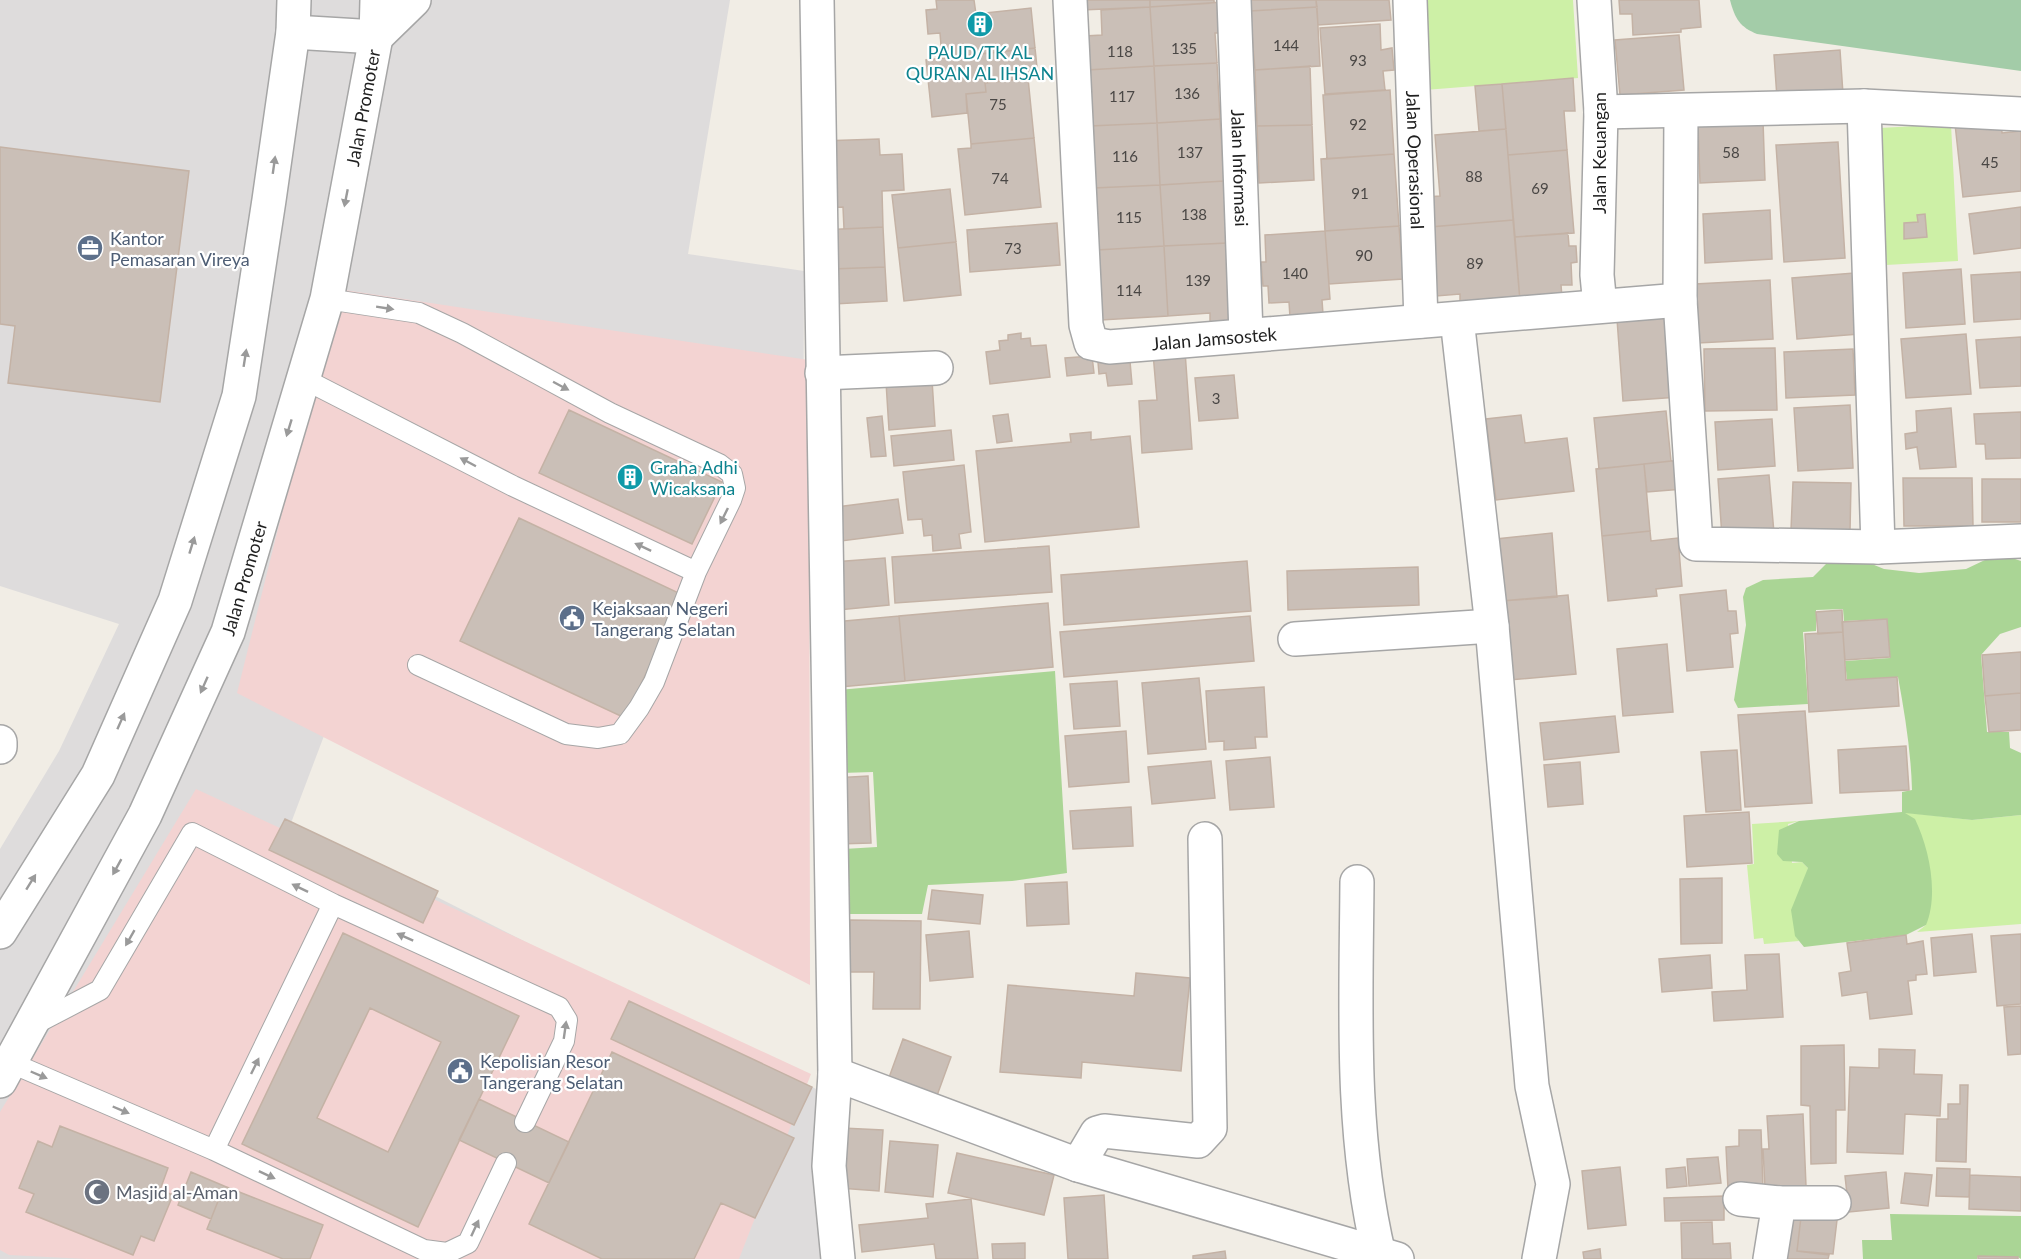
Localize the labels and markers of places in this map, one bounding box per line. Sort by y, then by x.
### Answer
building icon: PAUD/TK AL QURAN AL IHSAN [965,9,995,39]
place label: PAUD/TK AL QURAN AL IHSAN [906,41,1054,84]
place label: Kantor Pemasaran Vireya [110,227,250,270]
office icon: Kantor Pemasaran Vireya [75,233,105,263]
place label: Graha Adhi Wicaksana [650,456,738,499]
building icon: Graha Adhi Wicaksana [615,462,645,492]
place label: Kejaksaan Negeri Tangerang Selatan [592,597,735,640]
public building icon: Kejaksaan Negeri Tangerang Selatan [557,603,587,633]
place label: Kepolisian Resor Tangerang Selatan [480,1050,623,1093]
public building icon: Kepolisian Resor Tangerang Selatan [445,1056,475,1086]
mosque icon: Masjid al-Aman [82,1177,112,1207]
place label: Masjid al-Aman [116,1181,238,1203]

